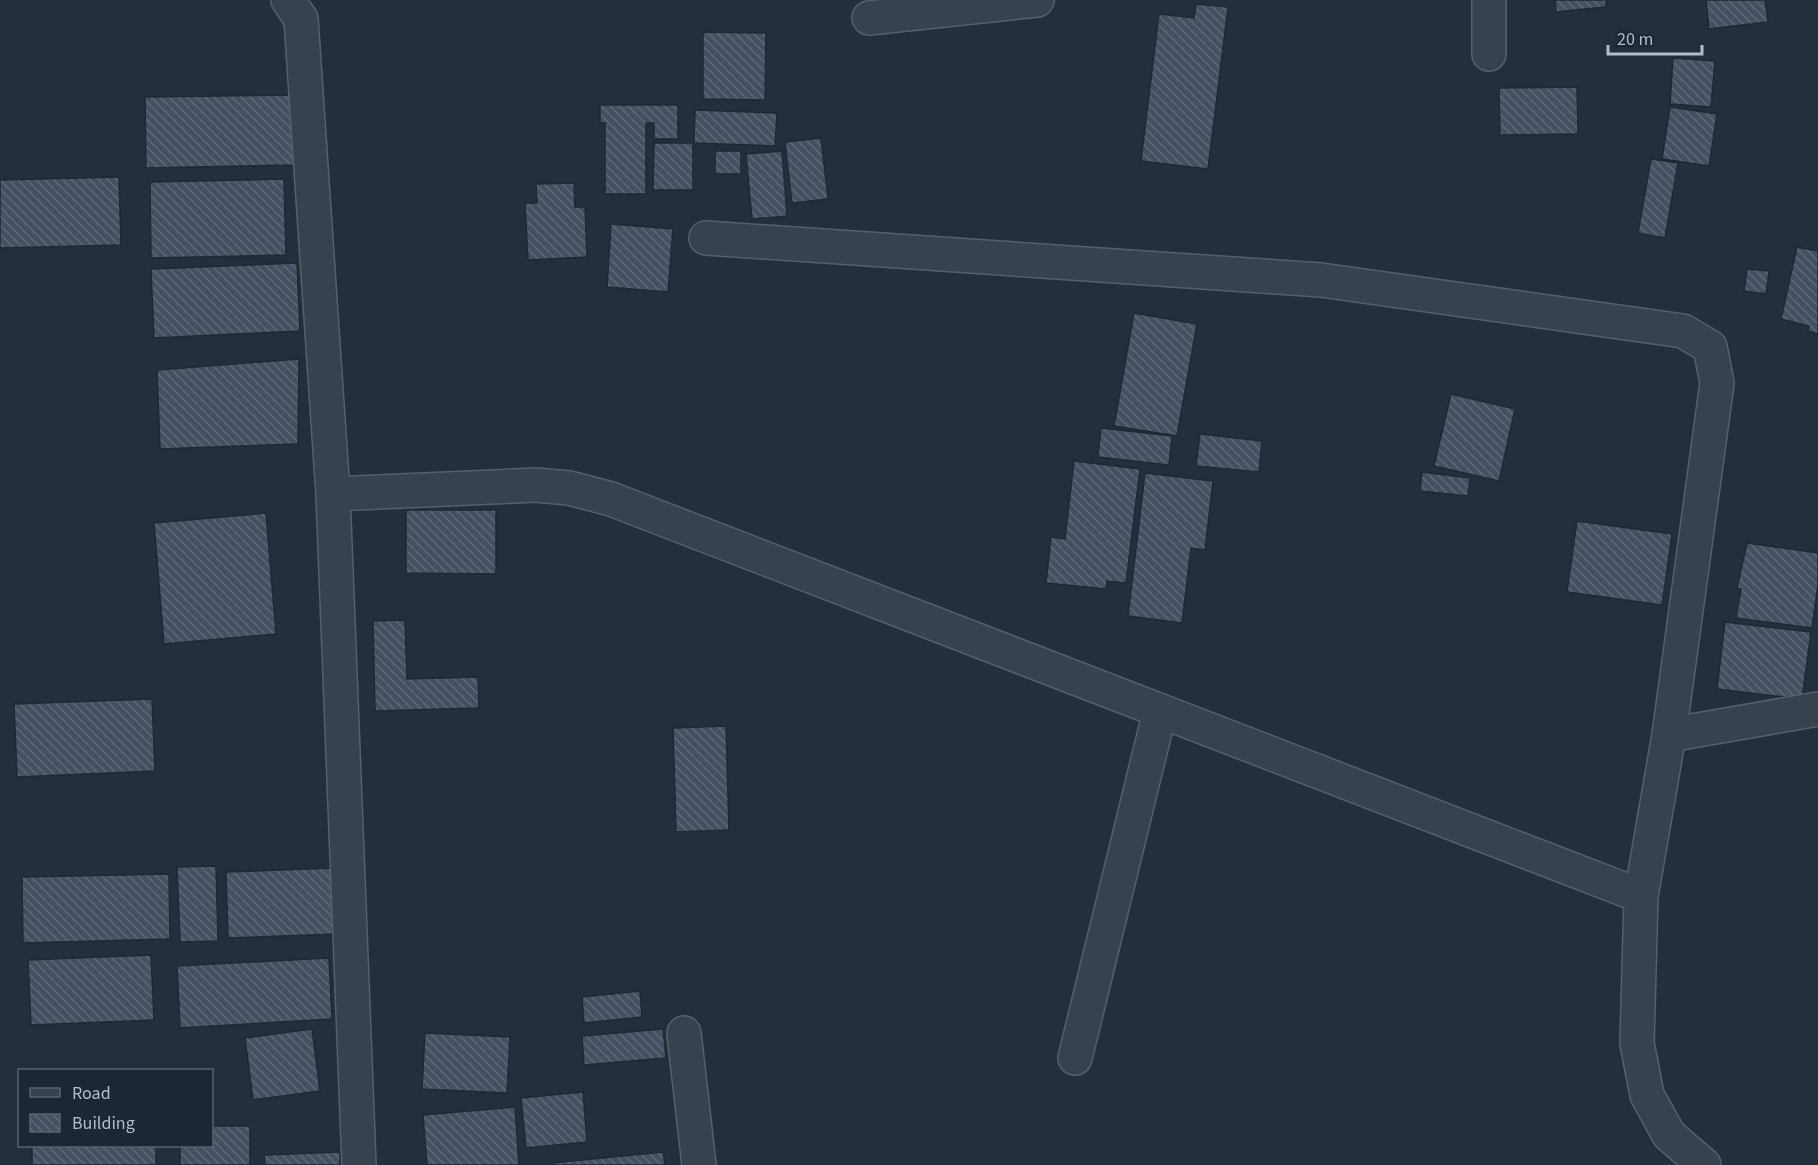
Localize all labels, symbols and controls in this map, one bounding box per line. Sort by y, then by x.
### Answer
scale bar [1608,18,1702,56]
text: 20 m [1617,27,1653,52]
legend [18,1069,213,1147]
text: Road [72,1081,111,1106]
text: Building [72,1111,135,1136]

